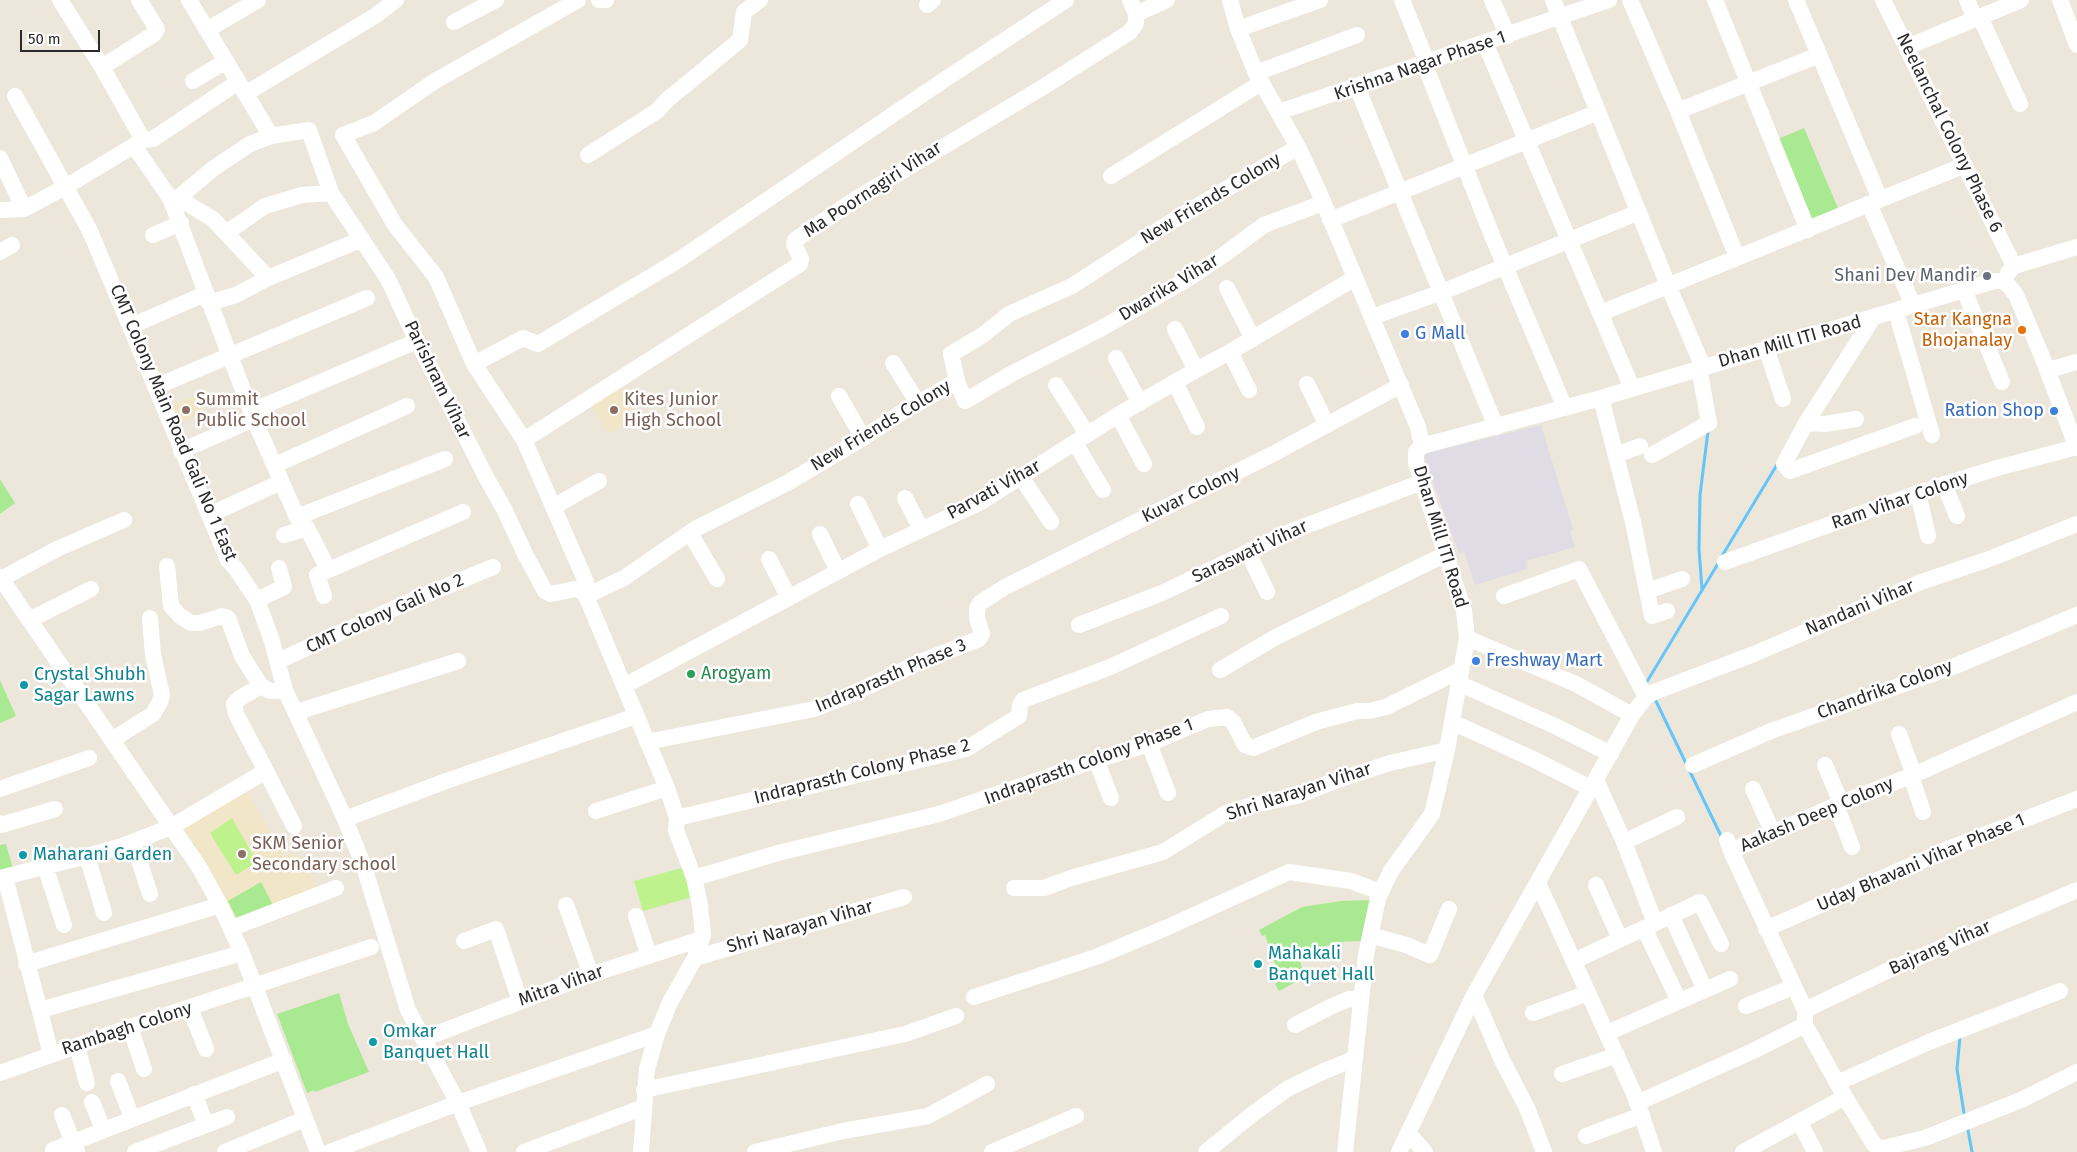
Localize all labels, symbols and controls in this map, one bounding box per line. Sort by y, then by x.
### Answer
scale bar [22,20,102,52]
street label: Krishna Nagar Phase 1 [1331,26,1509,106]
text: 50 m [28,30,61,48]
street label: Neelanchal Colony Phase 6 [1891,30,2007,236]
street label: Ma Poornagiri Vihar [800,137,946,243]
street label: New Friends Colony [1137,149,1285,249]
street label: Dwarika Vihar [1115,250,1223,326]
place label: Shani Dev Mandir [1834,265,1977,287]
marker: Shani Dev Mandir [1981,270,1993,282]
street label: CMT Colony Main Road Gali No 1 East [105,281,241,565]
place label: Star Kangna Bhojanalay [1914,309,2012,352]
street label: Dhan Mill ITI Road [1716,311,1864,373]
street label: Parishram Vihar [399,317,475,443]
place label: G Mall [1415,323,1465,345]
marker: Star Kangna Bhojanalay [2016,324,2028,336]
marker: G Mall [1399,328,1411,340]
street label: New Friends Colony [807,376,955,476]
place label: Summit Public School [196,389,306,432]
place label: Kites Junior High School [624,389,721,432]
place label: Ration Shop [1945,400,2044,422]
marker: Summit Public School [180,404,192,416]
marker: Kites Junior High School [608,404,620,416]
marker: Ration Shop [2048,405,2060,417]
street label: Parvati Vihar [944,456,1044,524]
street label: Kuvar Colony [1139,462,1243,528]
street label: Dhan Mill ITI Road [1408,463,1472,611]
street label: Ram Vihar Colony [1829,468,1971,534]
street label: Saraswati Vihar [1189,516,1311,588]
street label: CMT Colony Gali No 2 [303,569,467,659]
street label: Nandani Vihar [1802,575,1918,641]
street label: Indraprasth Phase 3 [812,634,970,718]
place label: Freshway Mart [1486,650,1602,672]
marker: Freshway Mart [1470,655,1482,667]
street label: Chandrika Colony [1814,656,1956,724]
place label: Arogyam [701,663,771,685]
place label: Crystal Shubh Sagar Lawns [34,664,146,706]
marker: Arogyam [685,668,697,680]
marker: Crystal Shubh Sagar Lawns [18,679,30,691]
street label: Indraprasth Colony Phase 1 [982,714,1196,810]
street label: Indraprasth Colony Phase 2 [752,735,972,809]
street label: Shri Narayan Vihar [1224,758,1374,826]
street label: Aakash Deep Colony [1737,773,1897,857]
street label: Uday Bhavani Vihar Phase 1 [1814,809,2028,917]
place label: SKM Senior Secondary school [252,833,396,876]
place label: Maharani Garden [33,844,172,866]
marker: SKM Senior Secondary school [236,848,248,860]
marker: Maharani Garden [17,849,29,861]
street label: Shri Narayan Vihar [724,896,876,958]
street label: Bajrang Vihar [1886,916,1994,980]
place label: Mahakali Banquet Hall [1268,943,1374,986]
marker: Mahakali Banquet Hall [1252,958,1264,970]
street label: Mitra Vihar [516,961,606,1011]
street label: Rambagh Colony [59,998,195,1060]
place label: Omkar Banquet Hall [383,1021,489,1064]
marker: Omkar Banquet Hall [367,1036,379,1048]

